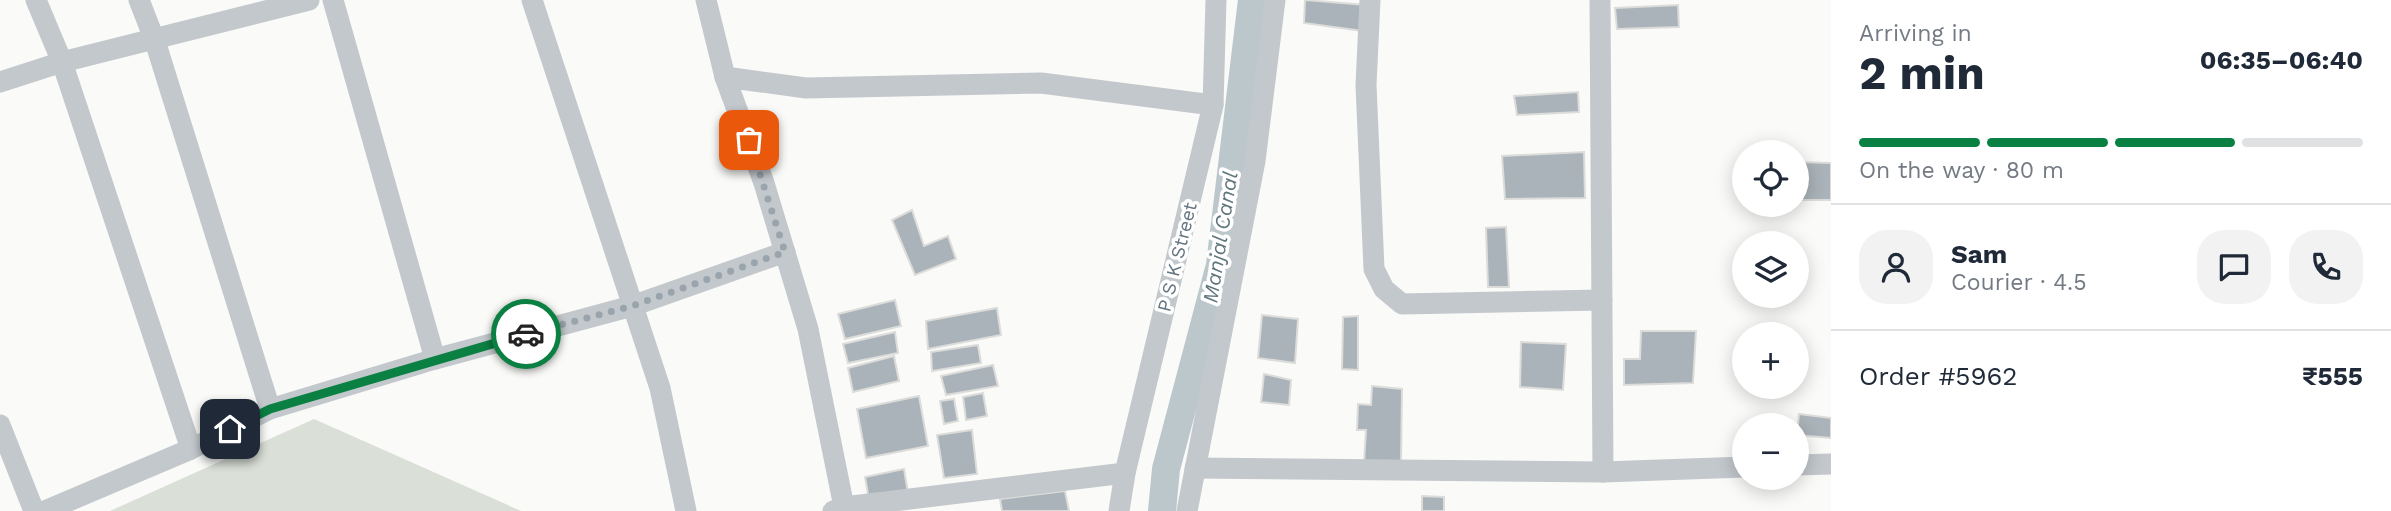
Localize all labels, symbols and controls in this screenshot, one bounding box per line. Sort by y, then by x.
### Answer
text: Arriving in [1859,20,1972,47]
text: 06:35–06:40 [2200,45,2363,75]
text: 2 min [1859,46,1985,100]
pin [719,110,779,170]
icon: bag [730,121,768,159]
map controls [1732,140,1809,490]
button: locate [1732,140,1809,217]
text: On the way · 80 m [1859,157,2064,184]
water label: Manjal Canal [1197,169,1243,305]
street label: P S K Street [1152,200,1202,314]
button: person [1859,230,1933,304]
button: chat [2197,230,2271,304]
button: phone [2289,230,2363,304]
button: layers [1732,231,1809,308]
text: Sam [1951,239,2007,269]
text: Courier · 4.5 [1951,269,2087,296]
courier [491,299,561,369]
icon: car [507,315,545,353]
button: + [1732,322,1809,399]
text: Order #5962 [1859,361,2017,391]
text: ₹555 [2302,361,2363,391]
pin [200,399,260,459]
icon: home [211,410,249,448]
button: − [1732,413,1809,490]

